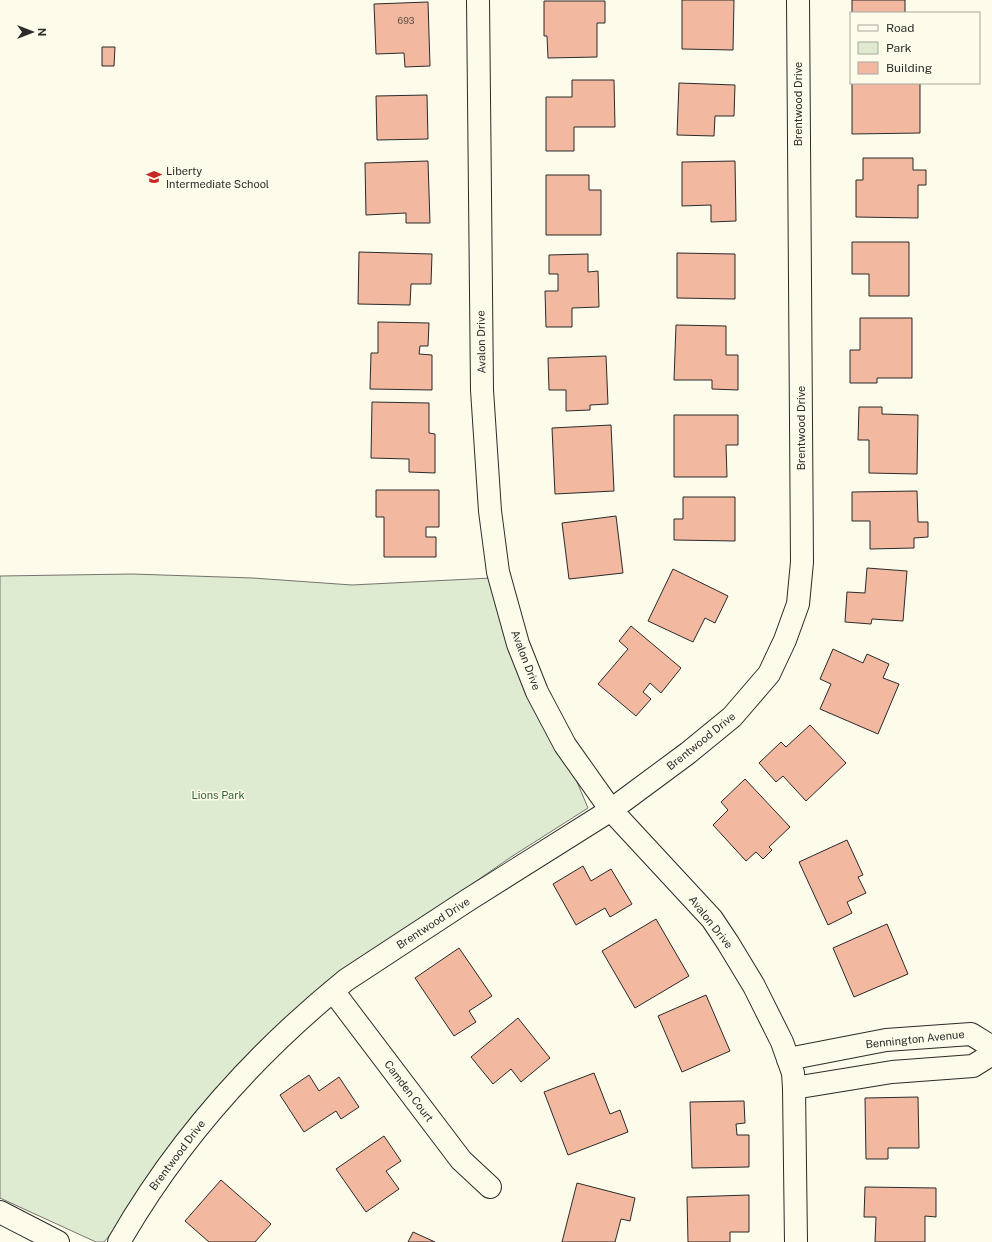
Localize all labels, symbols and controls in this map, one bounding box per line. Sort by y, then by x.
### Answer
north arrow [12,12,52,52]
legend [850,12,980,84]
house number: 693 [398,15,415,26]
text: Road [886,21,914,35]
text: N [36,28,48,36]
text: Park [886,41,912,55]
text: Building [886,61,932,75]
street label: Brentwood Drive [792,62,804,146]
place label: Liberty Intermediate School [166,165,269,190]
school or university icon: Liberty Intermediate School [145,168,163,186]
street label: Avalon Drive [474,310,488,374]
street label: Brentwood Drive [795,386,807,470]
street label: Avalon Drive [509,628,543,692]
street label: Brentwood Drive [664,710,738,772]
park label: Lions Park [191,789,245,801]
street label: Avalon Drive [687,893,735,951]
street label: Brentwood Drive [394,895,472,951]
street label: Bennington Avenue [865,1028,965,1050]
street label: Camden Court [382,1058,436,1124]
street label: Brentwood Drive [147,1118,207,1192]

